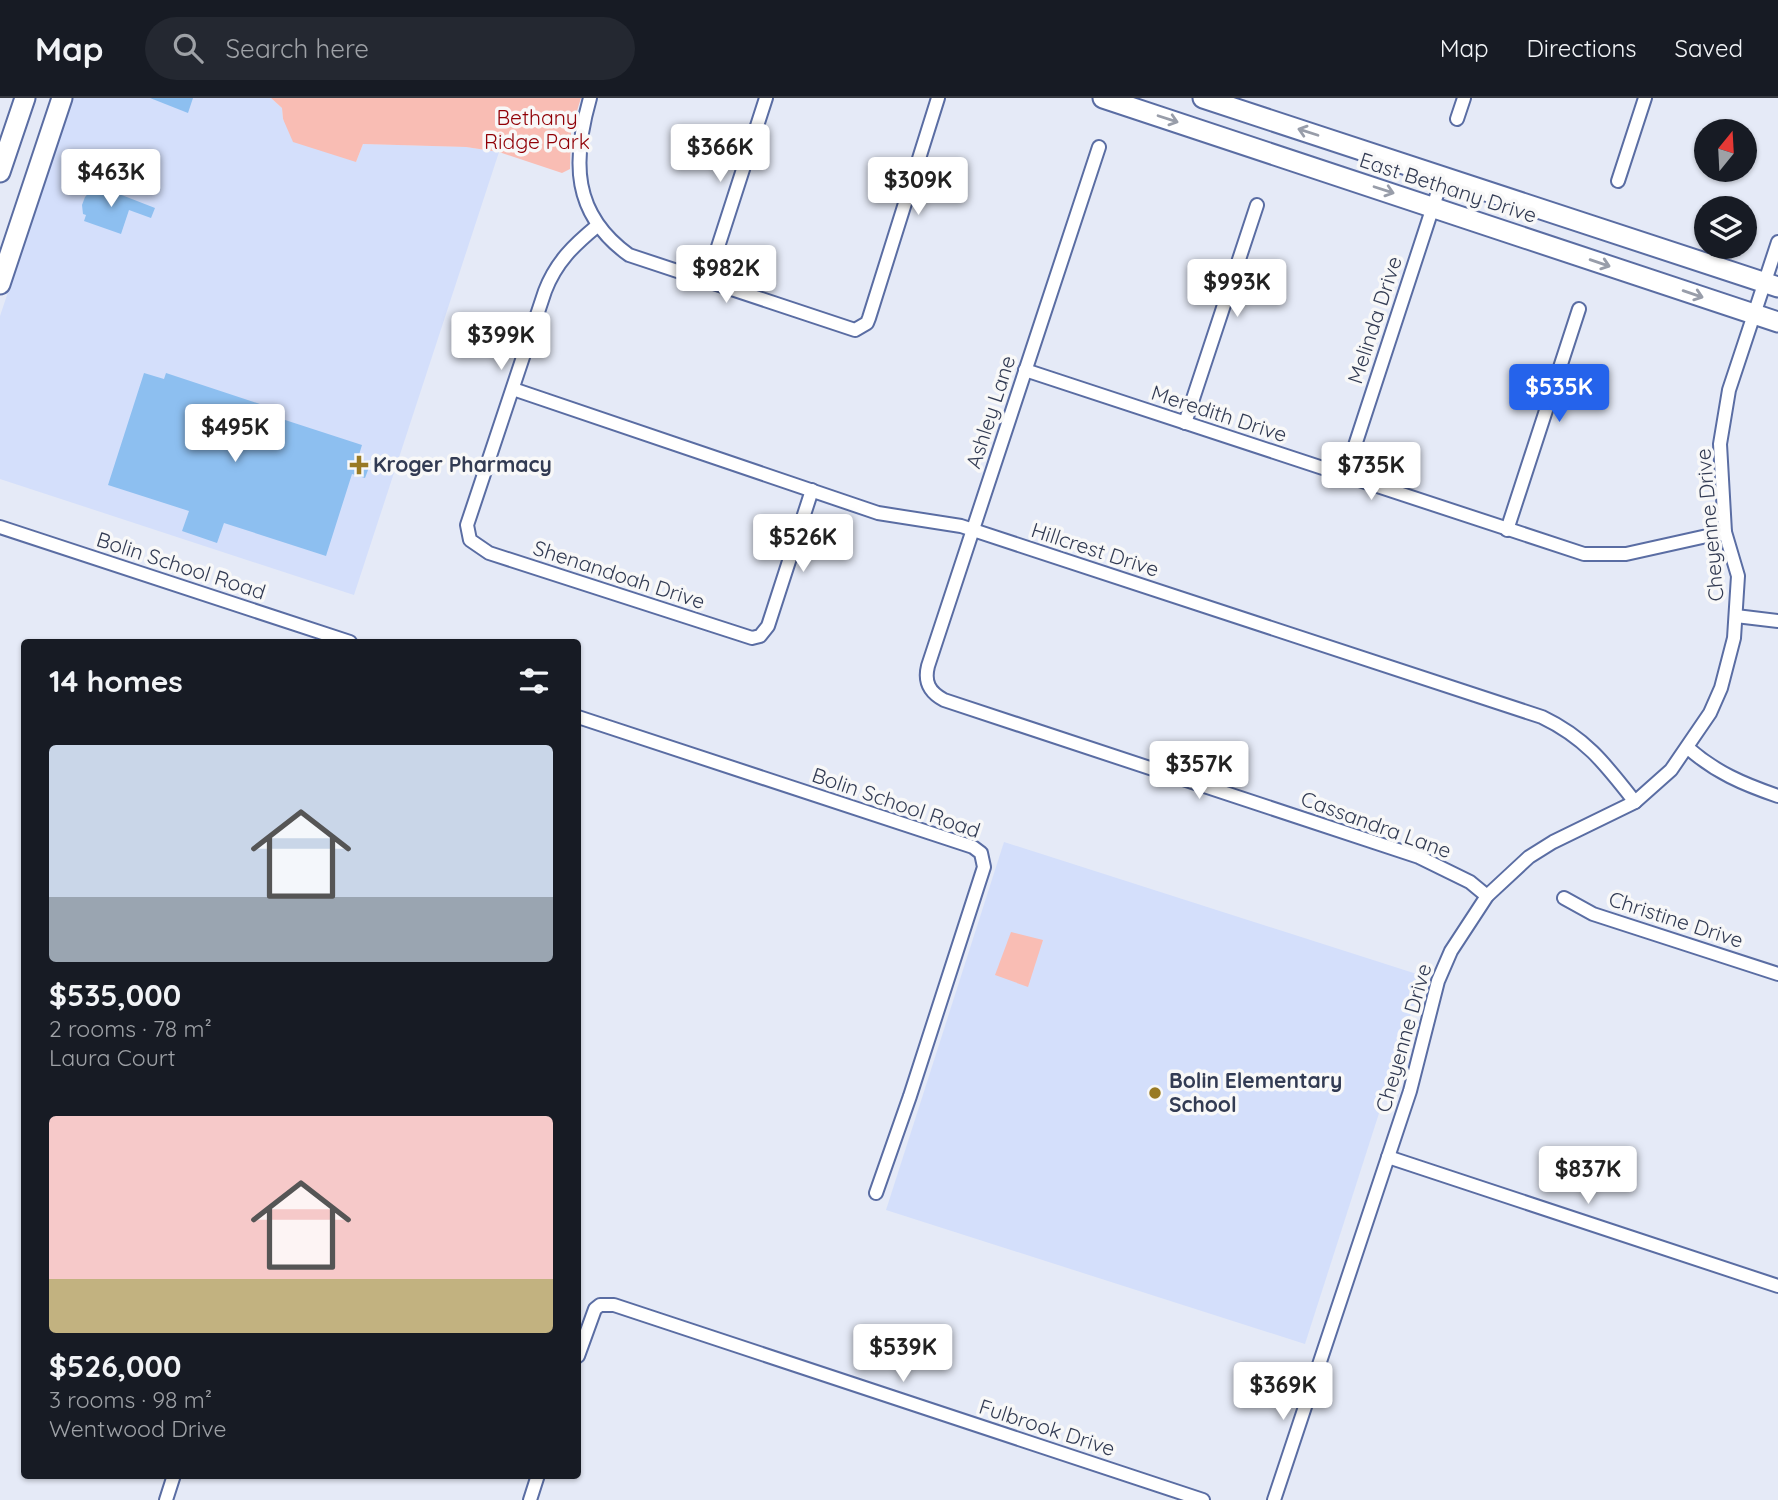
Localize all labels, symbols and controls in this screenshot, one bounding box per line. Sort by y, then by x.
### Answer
search box [145,17,635,80]
text: Map [35,28,103,69]
icon: search [169,29,207,67]
text: Search here [225,32,369,65]
text: Map [1440,33,1489,63]
text: Directions [1527,33,1637,63]
text: Saved [1675,33,1743,63]
park label: Bethany Ridge Park [484,104,590,154]
one-way arrow [1157,114,1179,126]
north arrow [1694,119,1757,182]
map controls [1694,119,1757,259]
pin: $366K [671,125,769,184]
one-way arrow [1297,125,1319,138]
text: $366K [687,132,753,161]
street label: East Bethany Drive [1356,146,1540,228]
pin: $463K [62,150,160,209]
text: $463K [77,157,145,186]
pin: $309K [869,158,967,217]
text: $309K [884,165,952,194]
one-way arrow [1373,185,1395,197]
button: layers [1694,196,1757,259]
pin: $982K [677,246,775,305]
text: $982K [692,253,760,282]
street label: Melinda Drive [1341,253,1407,387]
one-way arrow [1589,257,1611,270]
pin: $993K [1188,260,1286,319]
text: $993K [1203,267,1271,296]
one-way arrow [1681,289,1703,301]
pin: $399K [452,313,550,372]
text: $399K [467,320,535,349]
street label: Ashley Lane [960,352,1021,471]
pin: $535K [1510,364,1608,424]
text: $535K [1525,372,1593,401]
street label: Meredith Drive [1148,379,1291,447]
pin: $495K [186,404,284,464]
text: $495K [201,412,269,441]
pin: $735K [1322,442,1420,502]
street label: Cheyenne Drive [1689,447,1729,603]
text: $735K [1337,450,1405,479]
place label: Kroger Pharmacy [373,451,552,477]
marker: Kroger Pharmacy [351,457,367,473]
pin: $526K [754,514,852,574]
street label: Hillcrest Drive [1028,516,1162,582]
text: $526K [769,522,837,551]
street label: Bolin School Road [94,525,269,605]
street label: Shenandoah Drive [530,534,708,614]
text: 14 homes [49,662,183,700]
icon: filters [515,662,553,700]
pin: $357K [1150,742,1248,801]
text: $357K [1165,749,1233,778]
street label: Bolin School Road [809,761,984,843]
street label: Cassandra Lane [1298,785,1455,863]
icon: home [238,791,364,917]
street label: Christine Drive [1606,885,1747,953]
street label: Cheyenne Drive [1369,960,1437,1115]
text: $535,000 [49,976,181,1014]
text: 2 rooms · 78 m² [49,1014,212,1043]
text: Laura Court [49,1043,175,1072]
place label: Bolin Elementary School [1169,1067,1342,1117]
marker: Bolin Elementary School [1147,1085,1163,1101]
pin: $837K [1539,1146,1637,1206]
text: $837K [1555,1154,1621,1183]
icon: home [238,1162,364,1288]
pin: $539K [854,1324,952,1384]
text: $539K [869,1332,937,1361]
text: $526,000 [49,1347,181,1385]
pin: $369K [1234,1362,1332,1422]
text: $369K [1250,1370,1316,1399]
text: 3 rooms · 98 m² [49,1385,212,1414]
street label: Fulbrook Drive [976,1393,1119,1461]
text: Wentwood Drive [49,1414,227,1443]

